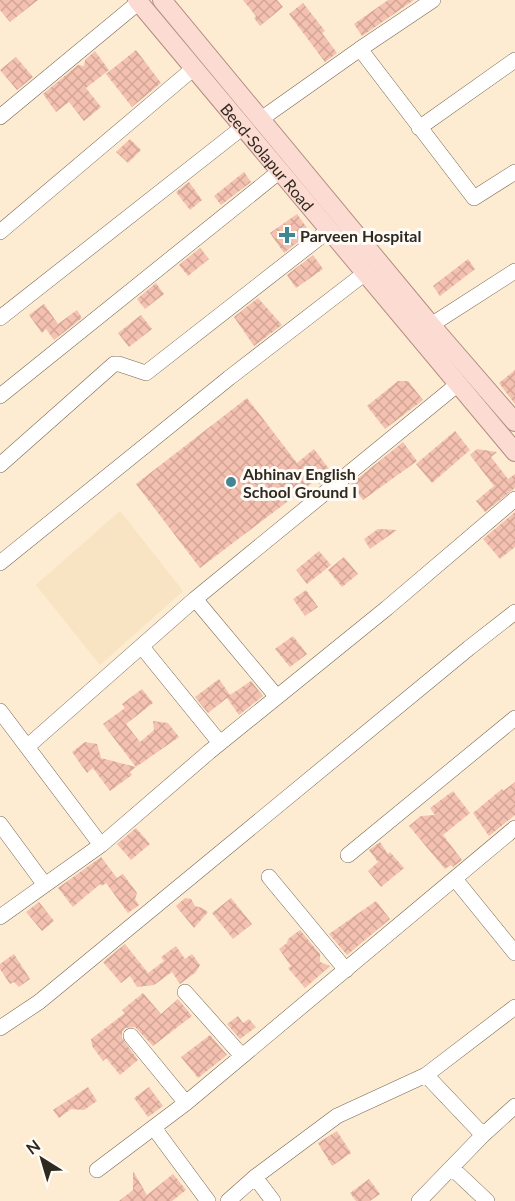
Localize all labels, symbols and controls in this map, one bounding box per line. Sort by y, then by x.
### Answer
street label: Beed-Solapur Road [217,99,318,214]
marker: Parveen Hospital [278,226,296,244]
place label: Parveen Hospital [300,226,421,245]
place label: Abhinav English School Ground I [242,464,357,501]
marker: Abhinav English School Ground I [224,475,238,489]
north arrow [12,1129,72,1189]
text: N [22,1135,43,1158]

